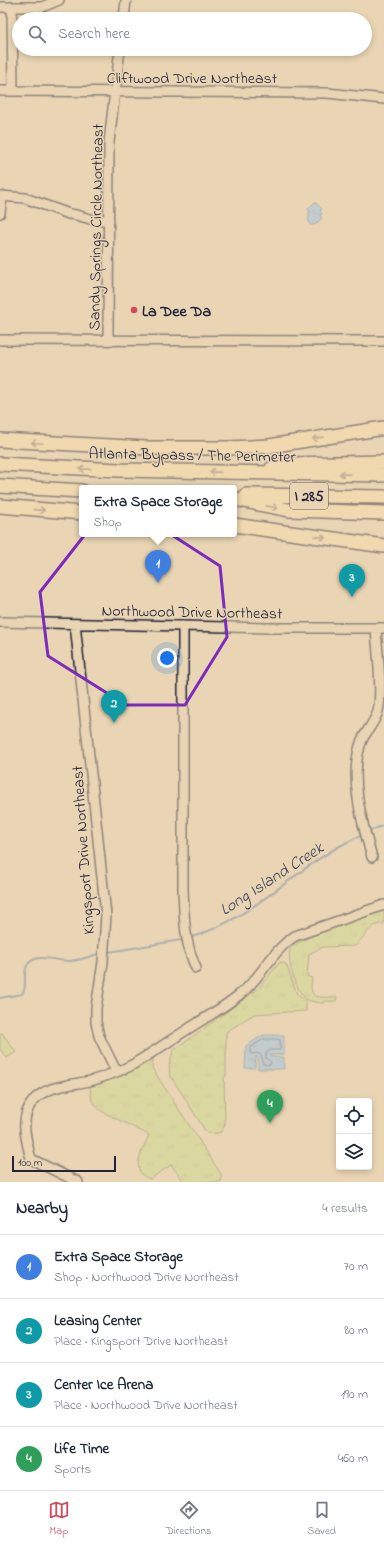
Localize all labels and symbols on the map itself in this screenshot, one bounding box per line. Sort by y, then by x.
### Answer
street label: Cliftwood Drive Northeast [107,67,278,91]
street label: Sandy Springs Circle Northeast [83,123,111,331]
place label: La Dee Da [142,300,211,324]
marker: La Dee Da [129,305,139,315]
one-way arrow [312,434,325,442]
one-way arrow [31,439,44,446]
street label: Atlanta Bypass / The Perimeter [88,442,296,470]
one-way arrow [79,465,92,472]
one-way arrow [209,468,222,476]
one-way arrow [339,470,352,478]
road number: I 285 [290,483,328,509]
one-way arrow [265,503,278,511]
one-way arrow [32,506,45,513]
one-way arrow [313,533,326,541]
pin: 1 [145,550,171,583]
pin: 3 [339,564,365,597]
street label: Northwood Drive Northeast [101,599,283,627]
your location [157,648,177,668]
pin: 2 [101,690,127,723]
street label: Kingsport Drive Northeast [66,764,102,935]
water label: Long Island Creek [215,835,331,923]
pin: 4 [257,1090,283,1123]
scale bar [12,1154,116,1173]

